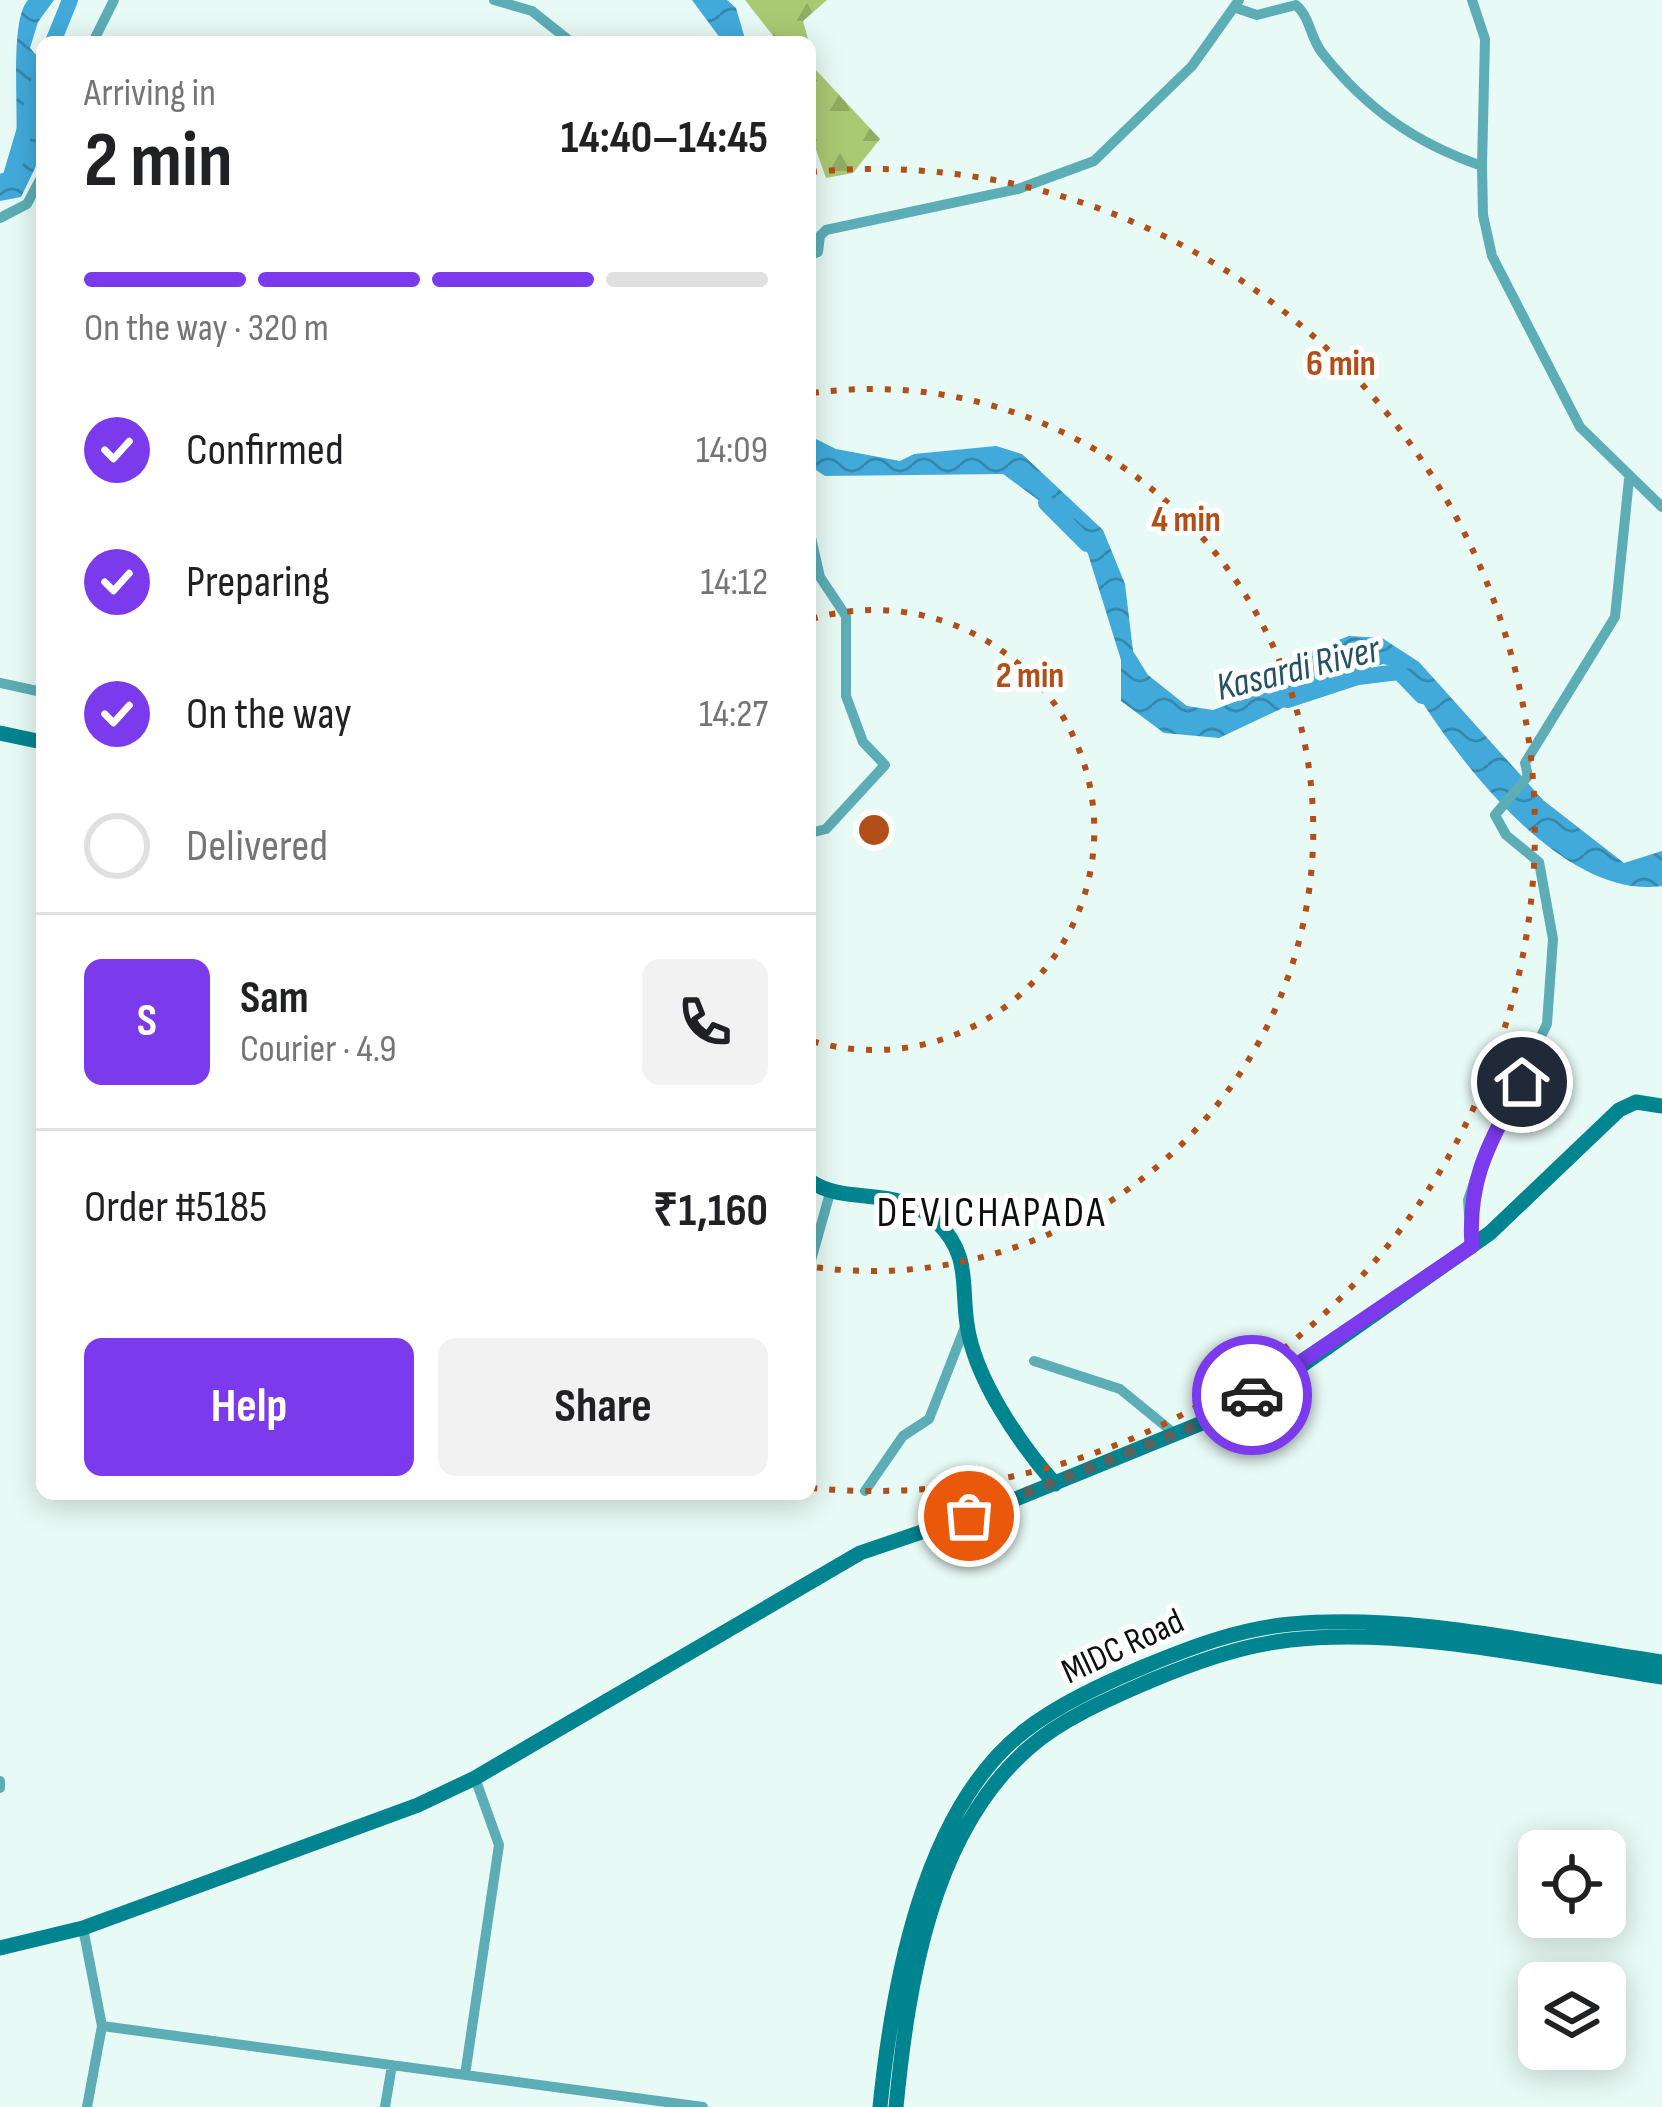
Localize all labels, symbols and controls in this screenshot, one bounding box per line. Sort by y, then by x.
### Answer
text: Arriving in [84,70,216,117]
text: 14:40–14:45 [561,111,768,166]
text: 2 min [84,115,233,208]
text: On the way · 320 m [84,305,329,352]
text: 6 min [1306,343,1376,386]
icon: check [84,417,150,483]
text: Confirmed [186,423,344,478]
text: 14:09 [696,427,768,474]
text: 4 min [1151,499,1221,542]
icon: check [84,549,150,615]
text: Preparing [186,555,330,610]
text: 14:12 [701,559,768,606]
water label: Kasardi River [1211,626,1387,712]
text: 2 min [996,655,1064,698]
icon: check [84,681,150,747]
text: On the way [186,687,352,742]
text: 14:27 [699,691,768,738]
centre of rings [853,809,895,851]
text: Delivered [186,819,328,874]
button: phone [642,959,768,1085]
text: Sam [240,971,309,1026]
text: S [137,994,157,1049]
text: Courier · 4.9 [240,1026,397,1073]
pin [1471,1031,1573,1133]
icon: home [1489,1049,1555,1115]
text: Order #5185 [84,1180,267,1235]
text: ₹1,160 [653,1184,768,1239]
district label: DEVICHAPADA [877,1188,1107,1239]
courier [1192,1335,1312,1455]
button: Help [84,1338,414,1476]
button: Share [438,1338,768,1476]
icon: car [1219,1362,1285,1428]
pin [918,1465,1020,1567]
icon: bag [936,1483,1002,1549]
street label: MIDC Road [1055,1600,1191,1694]
map controls [1518,1830,1626,2070]
button: locate [1518,1830,1626,1938]
button: layers [1518,1962,1626,2070]

